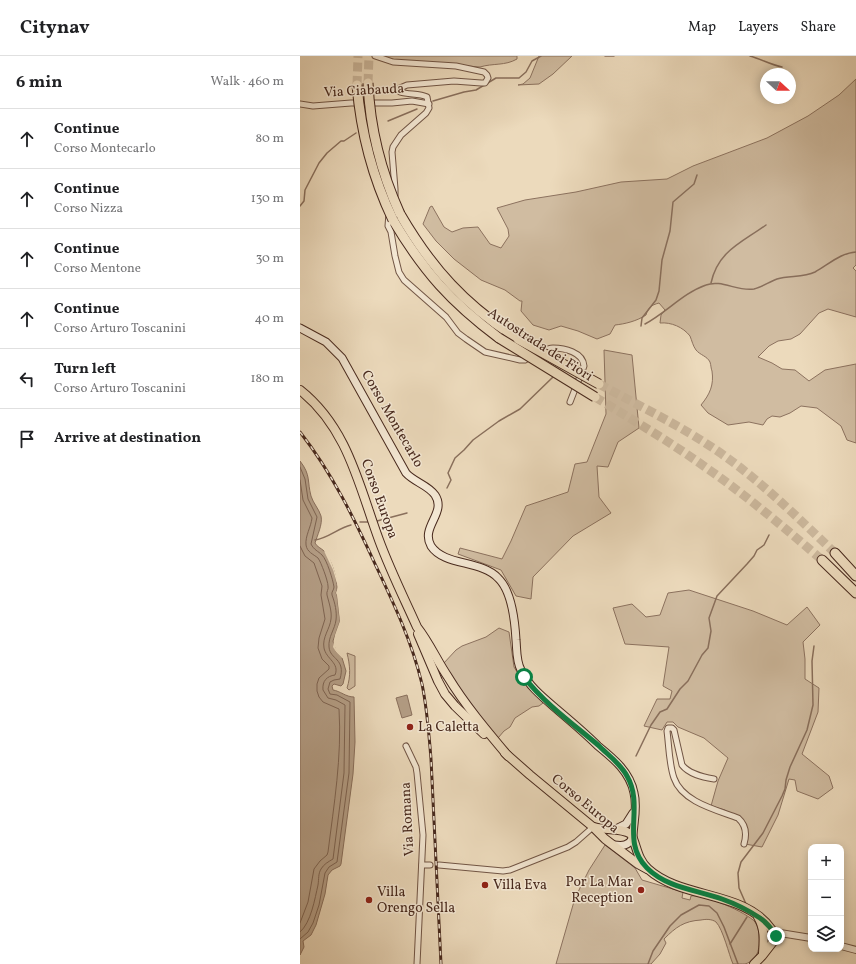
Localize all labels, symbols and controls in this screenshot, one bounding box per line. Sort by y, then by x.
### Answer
text: Citynav [20,15,90,41]
text: Map [688,18,716,37]
text: Layers [738,18,778,37]
text: Share [800,18,836,37]
north arrow [760,68,796,104]
text: 6 min [16,71,62,94]
text: Walk · 460 m [211,73,284,91]
street label: Via Ciabauda [323,79,405,103]
text: Continue [54,119,119,140]
icon: ahead [16,128,38,150]
text: 80 m [255,130,284,148]
text: Corso Montecarlo [54,140,156,158]
text: Continue [54,179,119,200]
icon: ahead [16,188,38,210]
text: 130 m [251,190,284,208]
text: Corso Nizza [54,200,123,218]
text: Continue [54,239,119,260]
icon: ahead [16,248,38,270]
text: 30 m [256,250,284,268]
text: Corso Mentone [54,260,141,278]
text: Continue [54,299,119,320]
street label: Autostrada dei Fiori [484,304,596,386]
icon: ahead [16,308,38,330]
text: 40 m [255,310,284,328]
text: Corso Arturo Toscanini [54,320,186,338]
text: Turn left [54,359,116,380]
street label: Corso Montecarlo [356,367,428,471]
icon: left [16,368,38,390]
text: 180 m [250,370,284,388]
text: Corso Arturo Toscanini [54,380,186,398]
icon: arrive [16,428,38,450]
text: Arrive at destination [54,428,201,449]
street label: Corso Europa [356,457,402,541]
route start [515,668,533,686]
place label: La Caletta [418,718,479,737]
marker: La Caletta [405,722,415,732]
street label: Corso Europa [547,770,623,838]
street label: Via Romana [397,781,419,857]
map controls [808,844,844,952]
button: + [808,844,844,880]
place label: Por La Mar Reception [566,873,633,908]
place label: Villa Eva [493,876,547,895]
marker: Villa Eva [480,880,490,890]
button: − [808,880,844,916]
place label: Villa Orengo Sella [377,883,455,918]
marker: Por La Mar Reception [636,885,646,895]
marker: Villa Orengo Sella [364,895,374,905]
button: layers [808,916,844,952]
route end [767,927,785,945]

